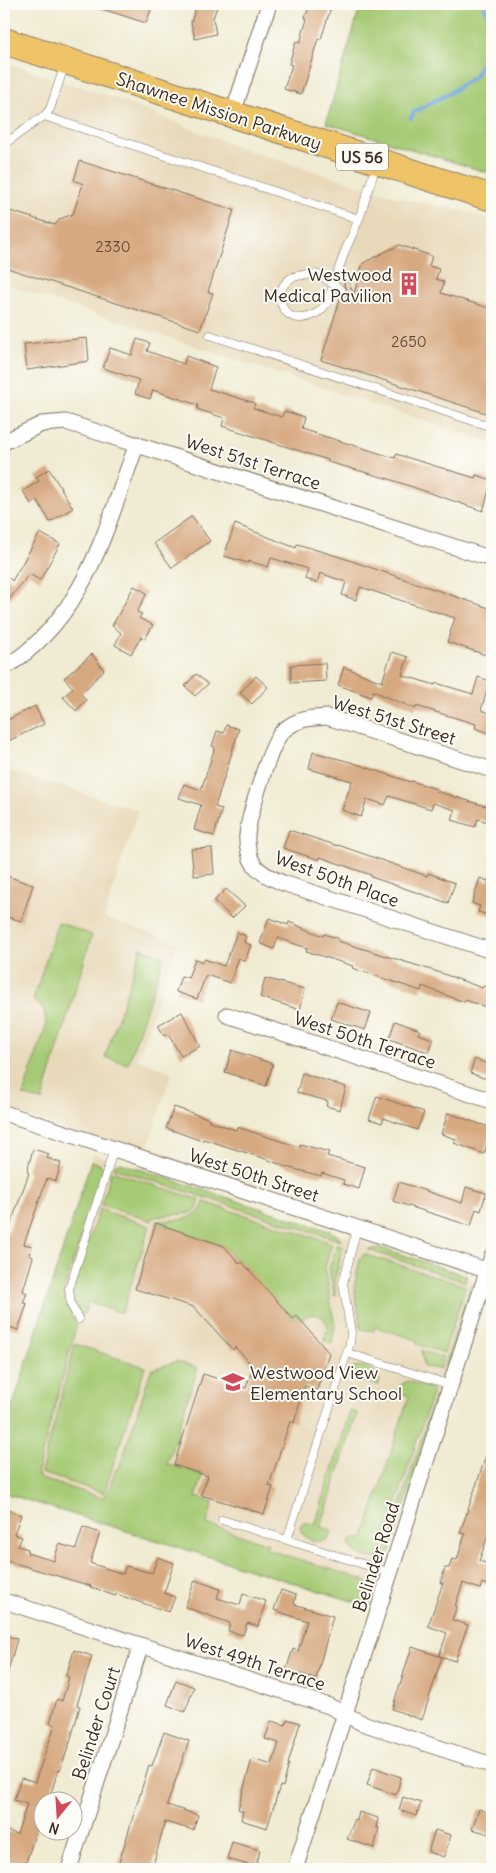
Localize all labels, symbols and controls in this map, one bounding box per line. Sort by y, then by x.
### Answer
street label: Shawnee Mission Parkway [113,67,325,155]
road number: US 56 [336,144,388,170]
house number: 2330 [95,237,131,256]
place label: Westwood Medical Pavilion [264,263,392,307]
building icon: Westwood Medical Pavilion [396,271,422,297]
house number: 2650 [391,332,427,351]
street label: West 51st Terrace [182,429,324,495]
street label: West 51st Street [329,690,459,750]
street label: West 50th Place [272,846,402,912]
street label: West 50th Terrace [291,1006,439,1074]
street label: West 50th Street [186,1143,322,1207]
place label: Westwood View Elementary School [250,1361,402,1405]
school or university icon: Westwood View Elementary School [220,1369,246,1395]
street label: Belinder Road [347,1499,405,1615]
street label: West 49th Terrace [182,1628,328,1696]
street label: Belinder Court [67,1664,125,1782]
north arrow [32,1790,82,1840]
text: N [47,1818,61,1838]

